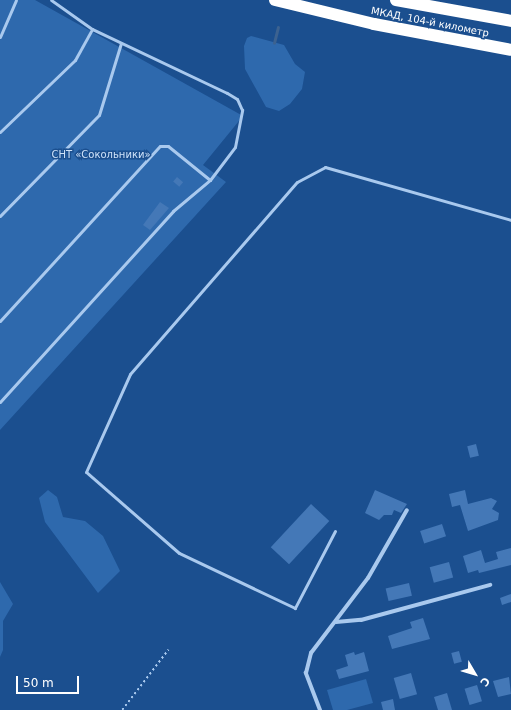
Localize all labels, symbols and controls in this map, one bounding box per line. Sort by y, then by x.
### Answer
street label: МКАД, 104-й километр [370,5,490,39]
park label: СНТ «Сокольники» [51,149,151,161]
north arrow [455,654,495,694]
scale bar [18,668,81,694]
text: С [477,675,492,689]
text: 50 m [23,676,54,690]

